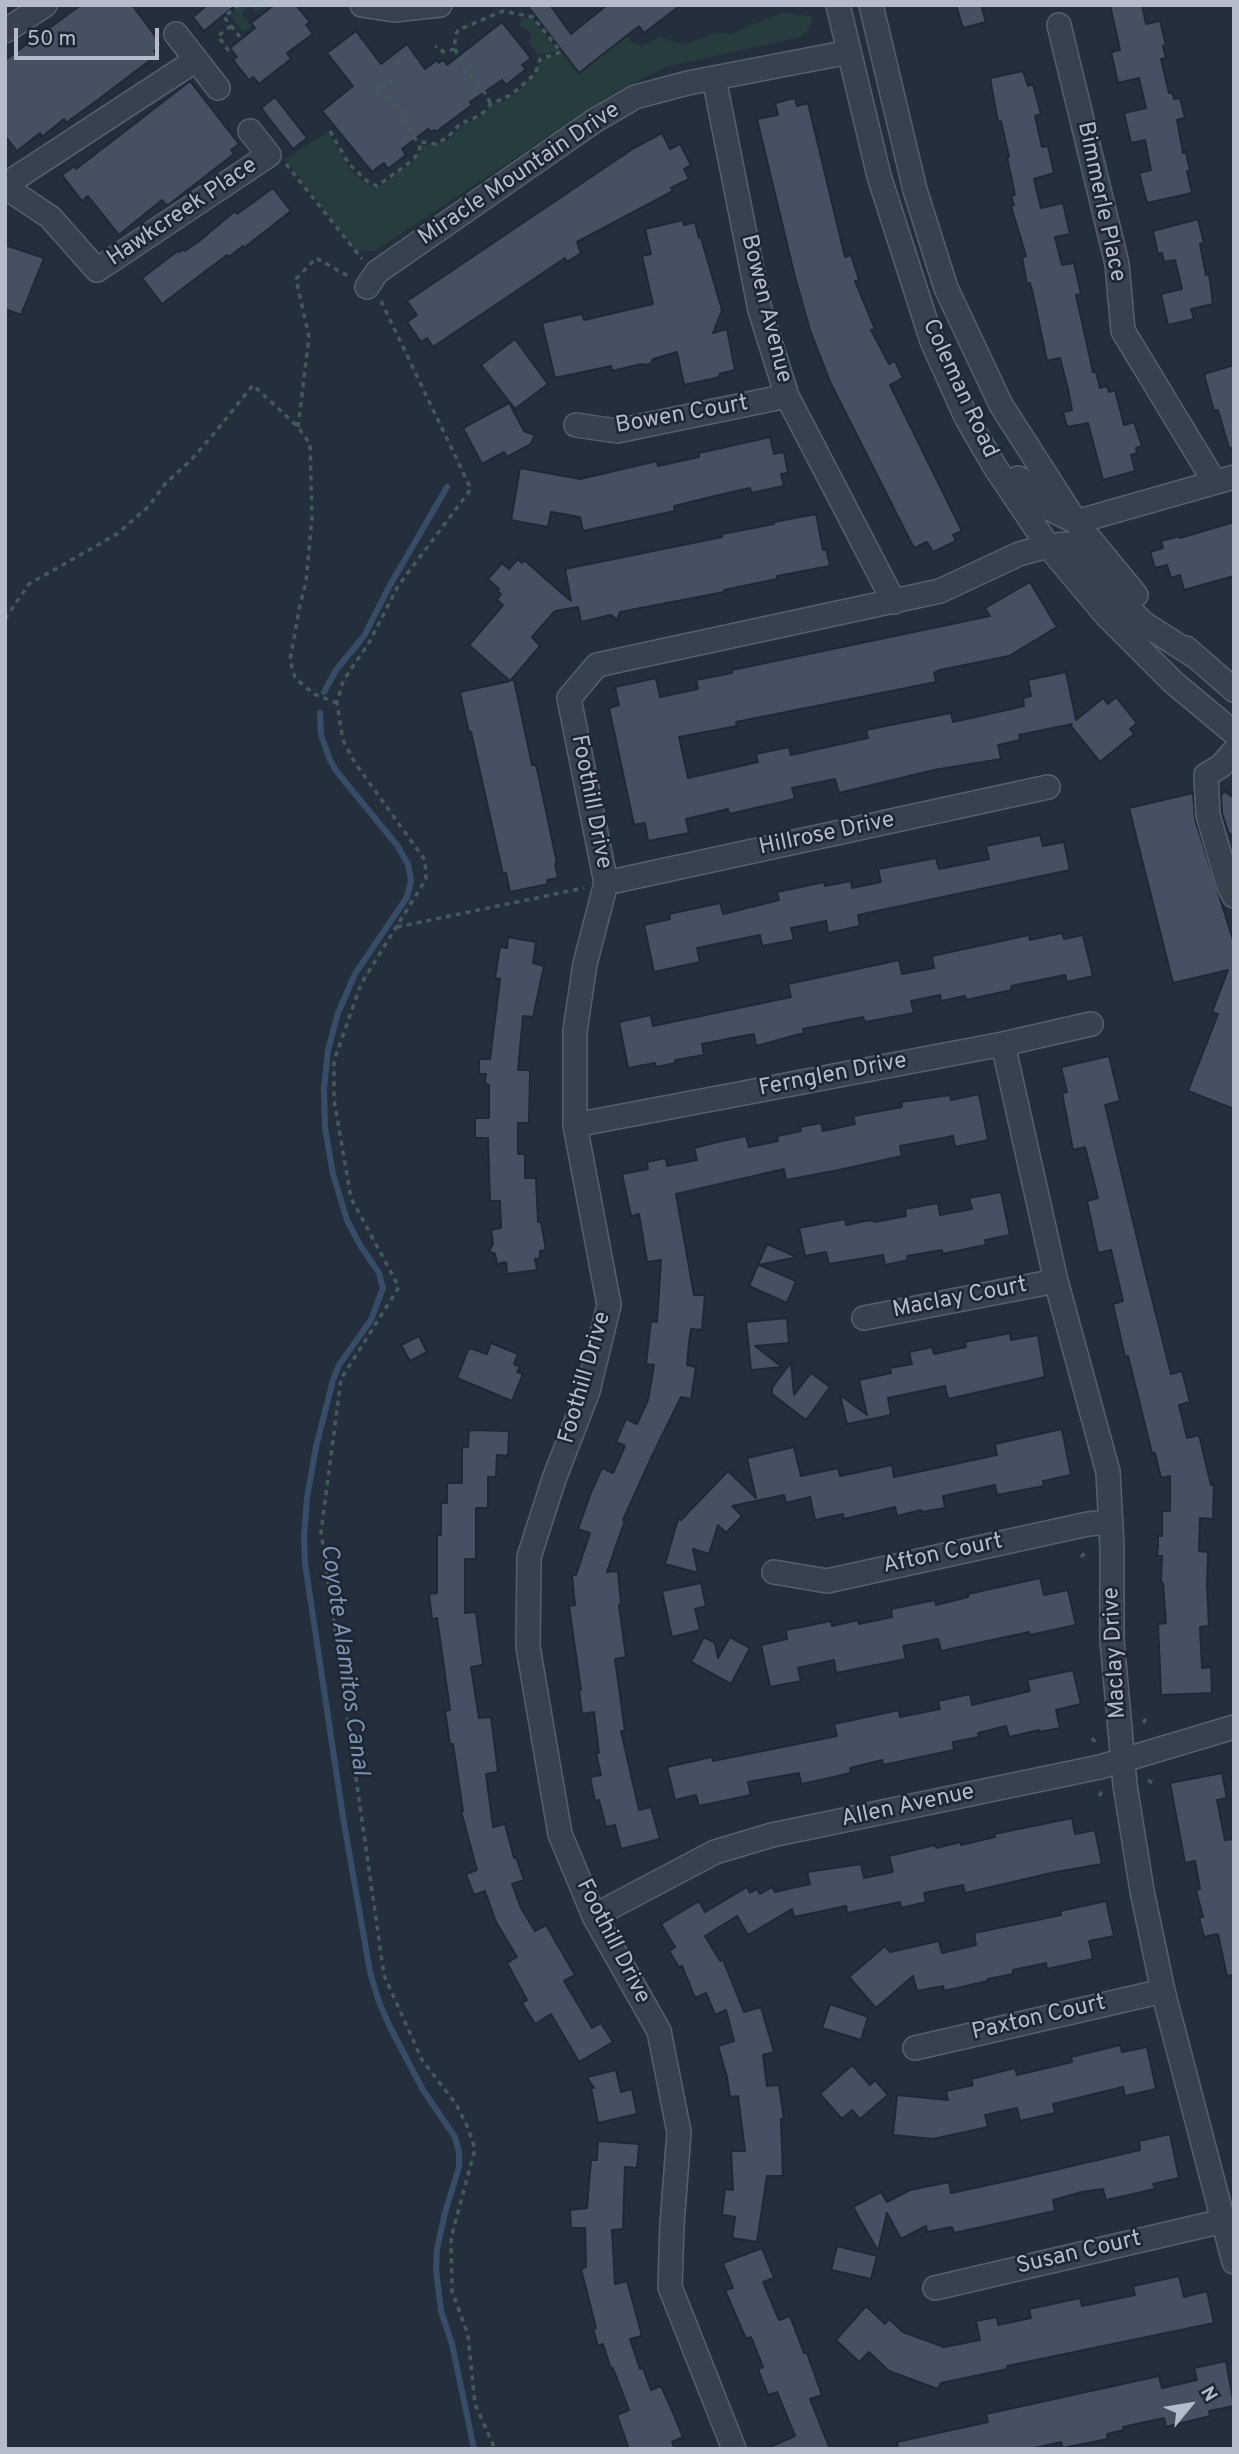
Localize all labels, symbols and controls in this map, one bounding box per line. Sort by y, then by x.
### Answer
scale bar [18,14,163,58]
text: 50 m [27,26,76,53]
street label: Miracle Mountain Drive [414,97,626,253]
street label: Bimmerle Place [1070,120,1130,284]
street label: Hawkcreek Place [103,153,263,273]
street label: Bowen Avenue [733,232,797,386]
street label: Coleman Road [915,315,1003,463]
street label: Bowen Court [614,391,750,441]
street label: Foothill Drive [563,733,617,871]
street label: Hillrose Drive [757,807,897,863]
street label: Fernglen Drive [757,1048,909,1104]
street label: Maclay Court [890,1272,1030,1326]
street label: Foothill Drive [554,1309,618,1447]
street label: Afton Court [881,1529,1005,1581]
water label: Coyote Alamitos Canal [313,1543,373,1777]
street label: Maclay Drive [1099,1586,1133,1720]
street label: Allen Avenue [839,1779,977,1835]
street label: Foothill Drive [569,1875,655,2009]
street label: Paxton Court [969,1990,1109,2048]
street label: Susan Court [1014,2226,1144,2282]
north arrow [1155,2370,1225,2440]
text: N [1194,2383,1222,2406]

